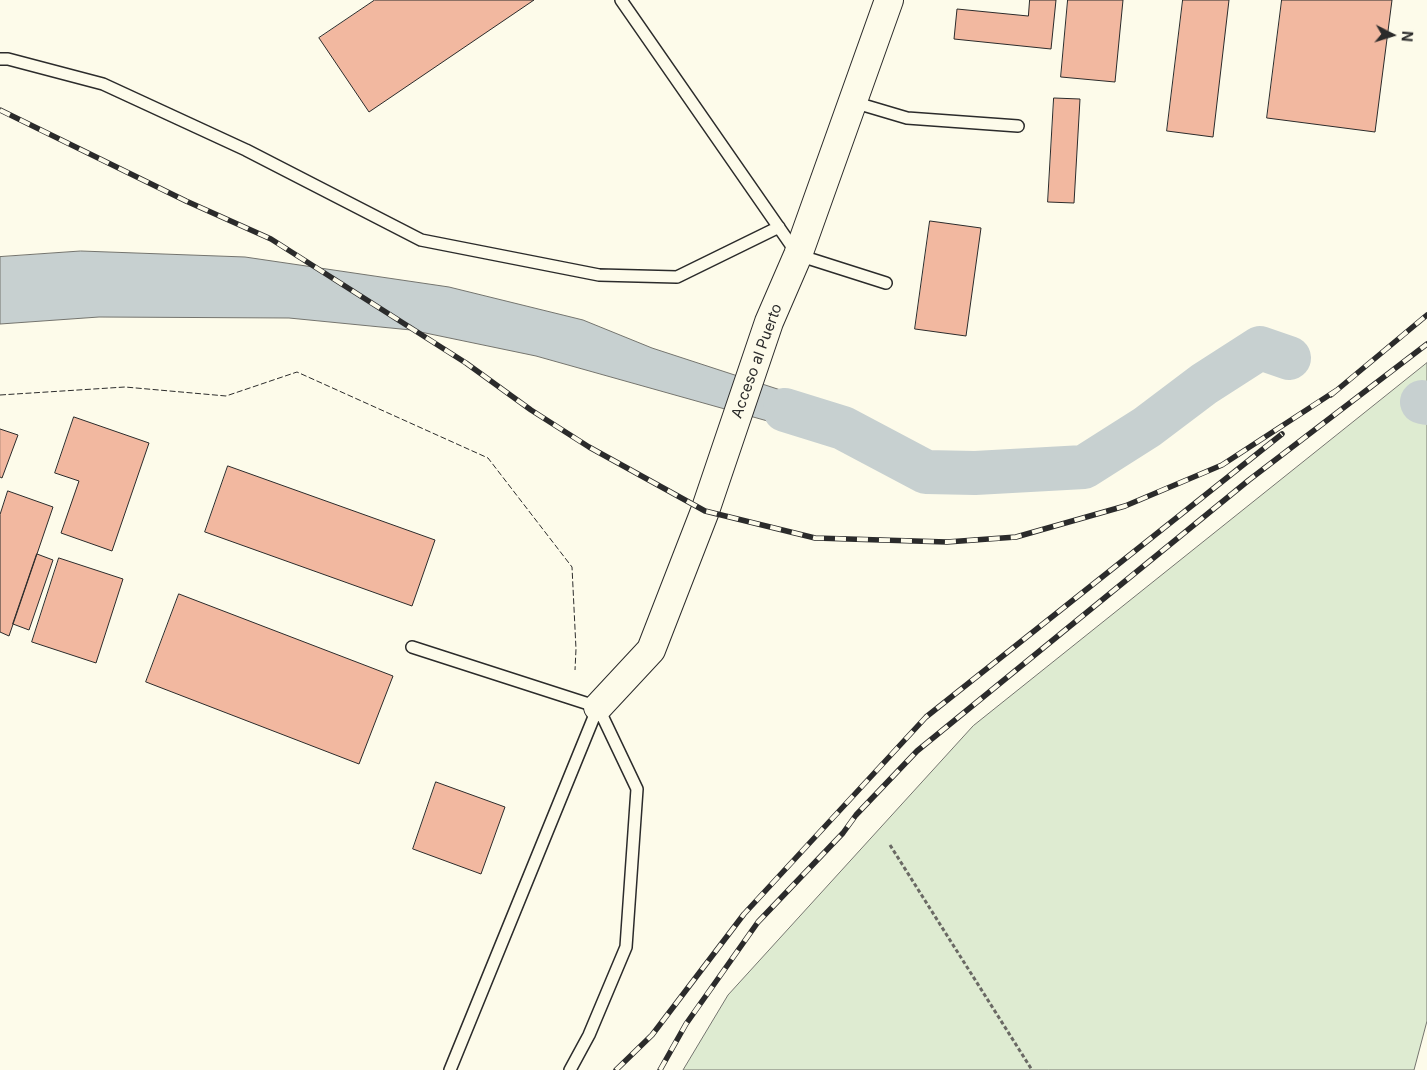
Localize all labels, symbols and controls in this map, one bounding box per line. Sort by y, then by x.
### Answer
north arrow [1367,10,1417,60]
text: N [1399,30,1416,42]
street label: Acceso al Puerto [728,301,786,421]

